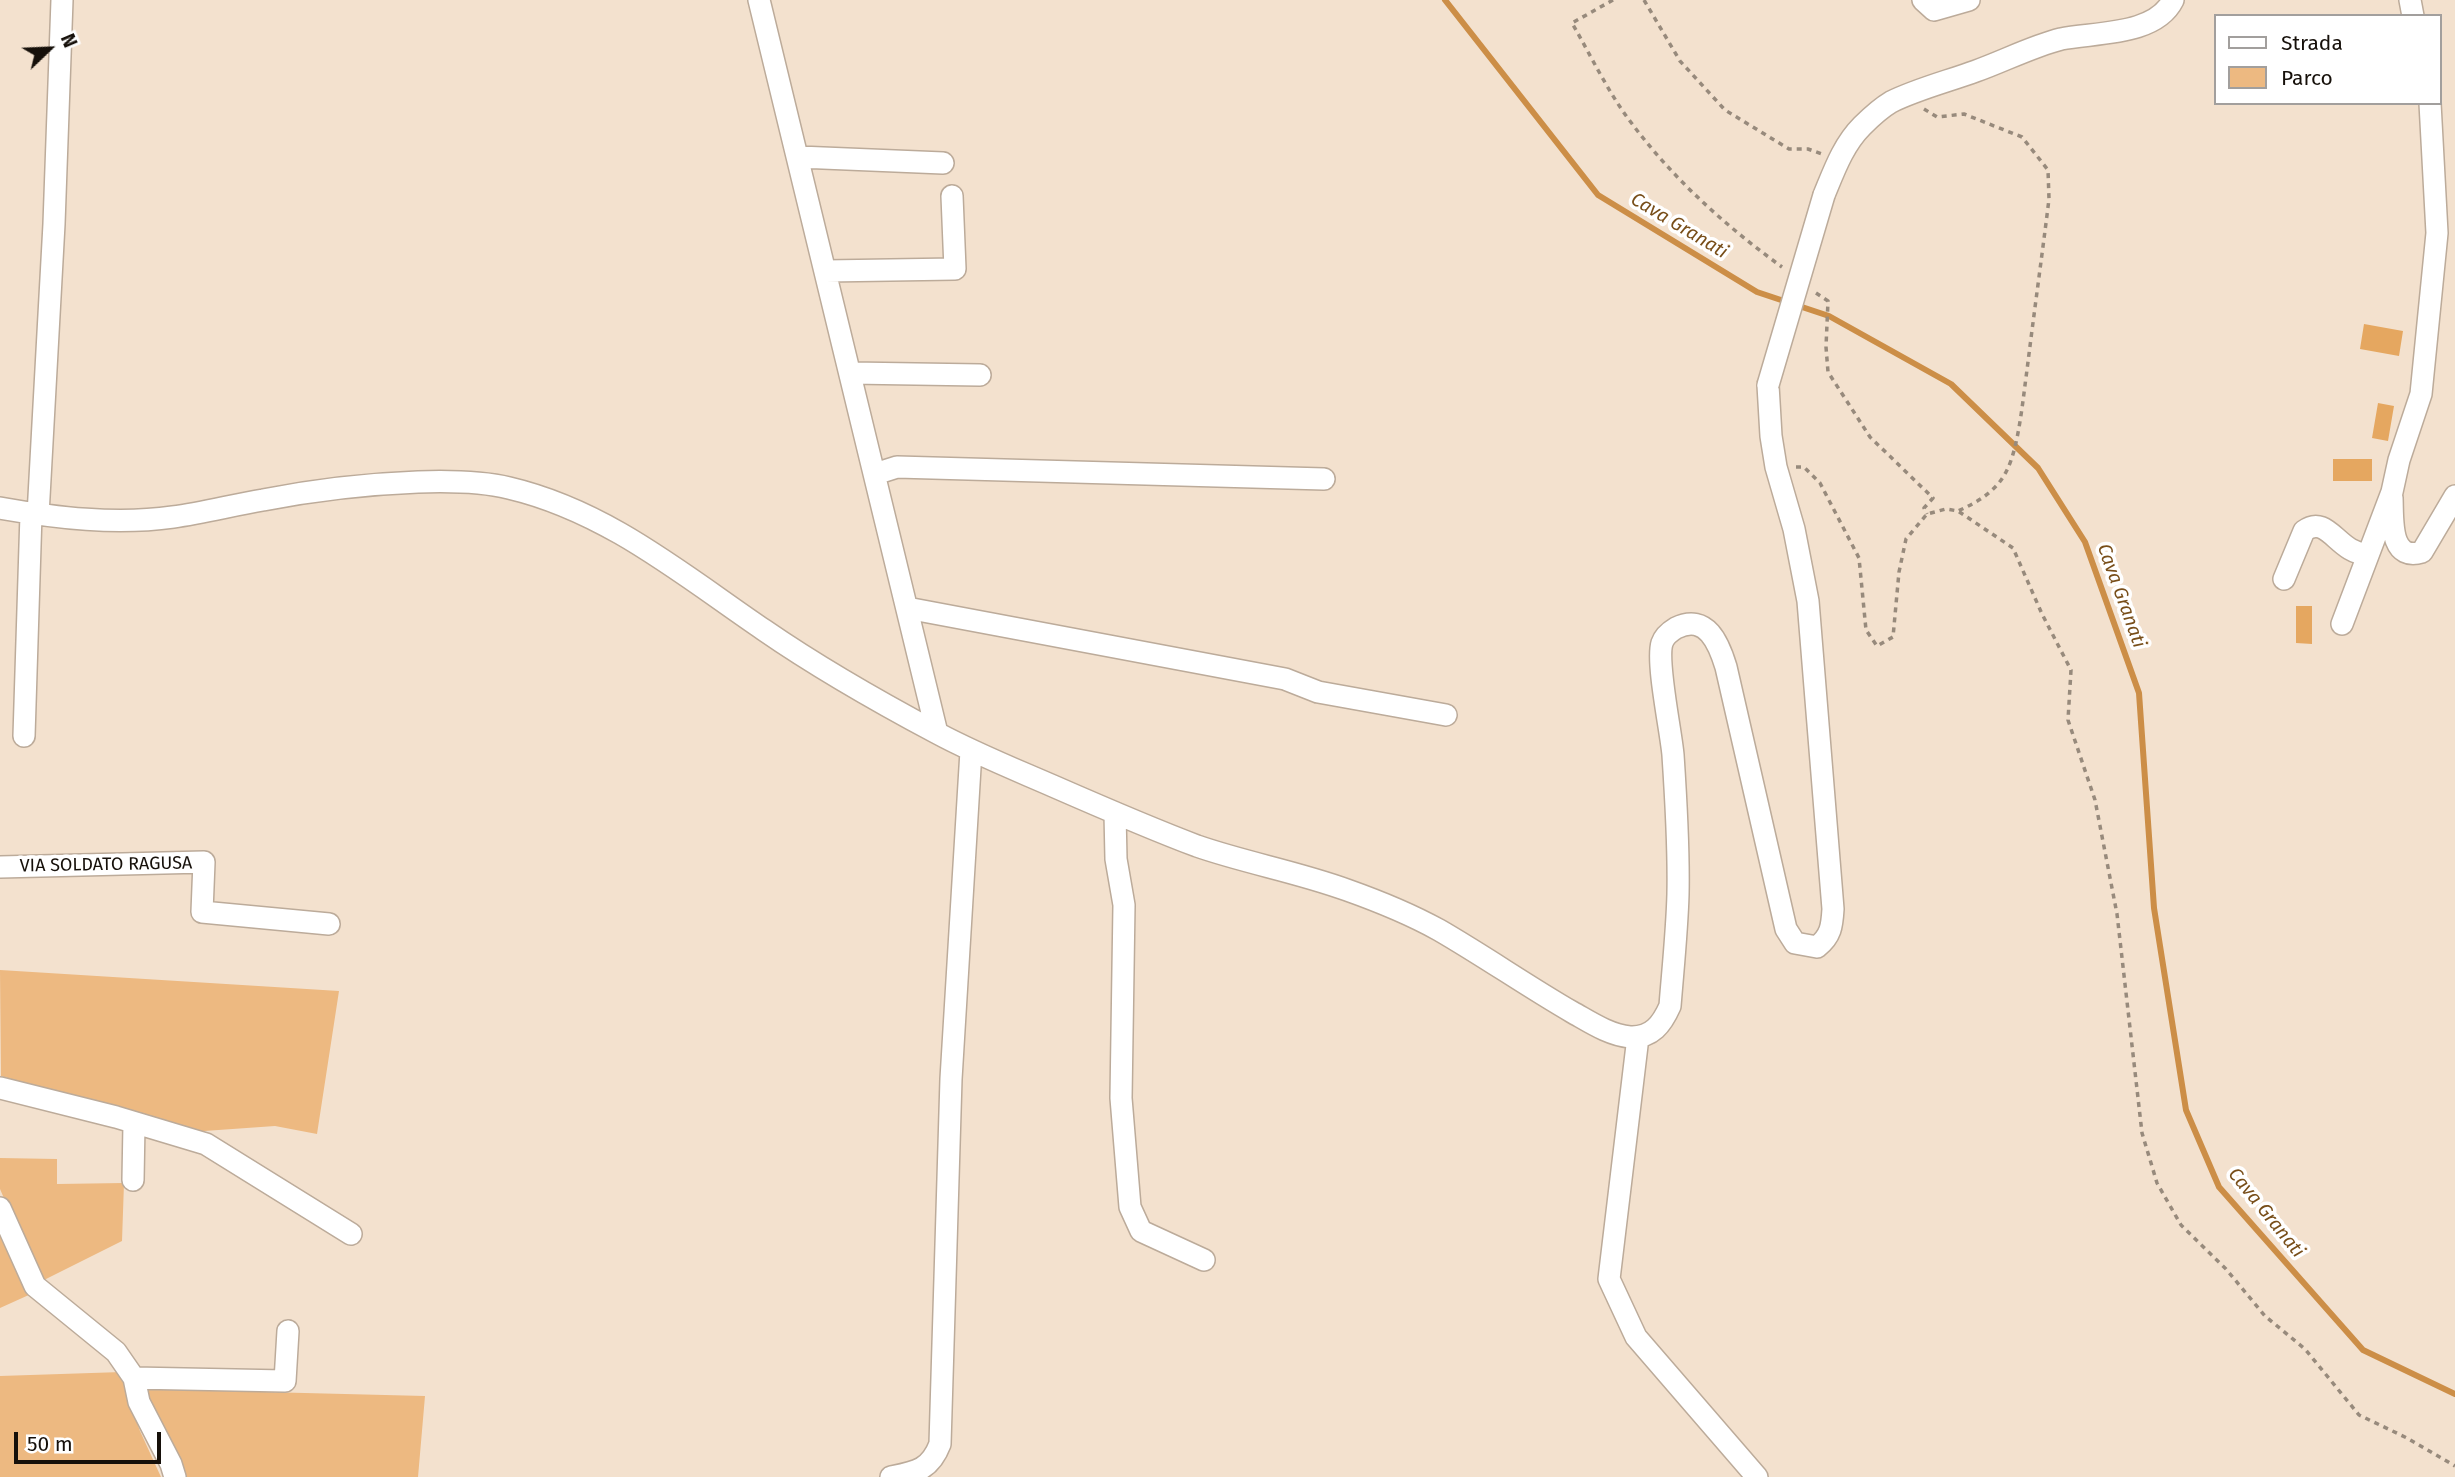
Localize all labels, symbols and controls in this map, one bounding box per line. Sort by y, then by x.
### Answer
north arrow [14,14,84,84]
legend [2214,14,2441,105]
text: N [56,30,82,51]
text: Strada [2281,30,2343,56]
text: Parco [2281,65,2333,91]
water label: Cava Granati [1626,188,1732,264]
water label: Cava Granati [2092,541,2150,651]
street label: VIA SOLDATO RAGUSA [20,853,192,877]
water label: Cava Granati [2223,1163,2309,1263]
scale bar [18,1418,164,1462]
text: 50 m [27,1431,73,1457]

